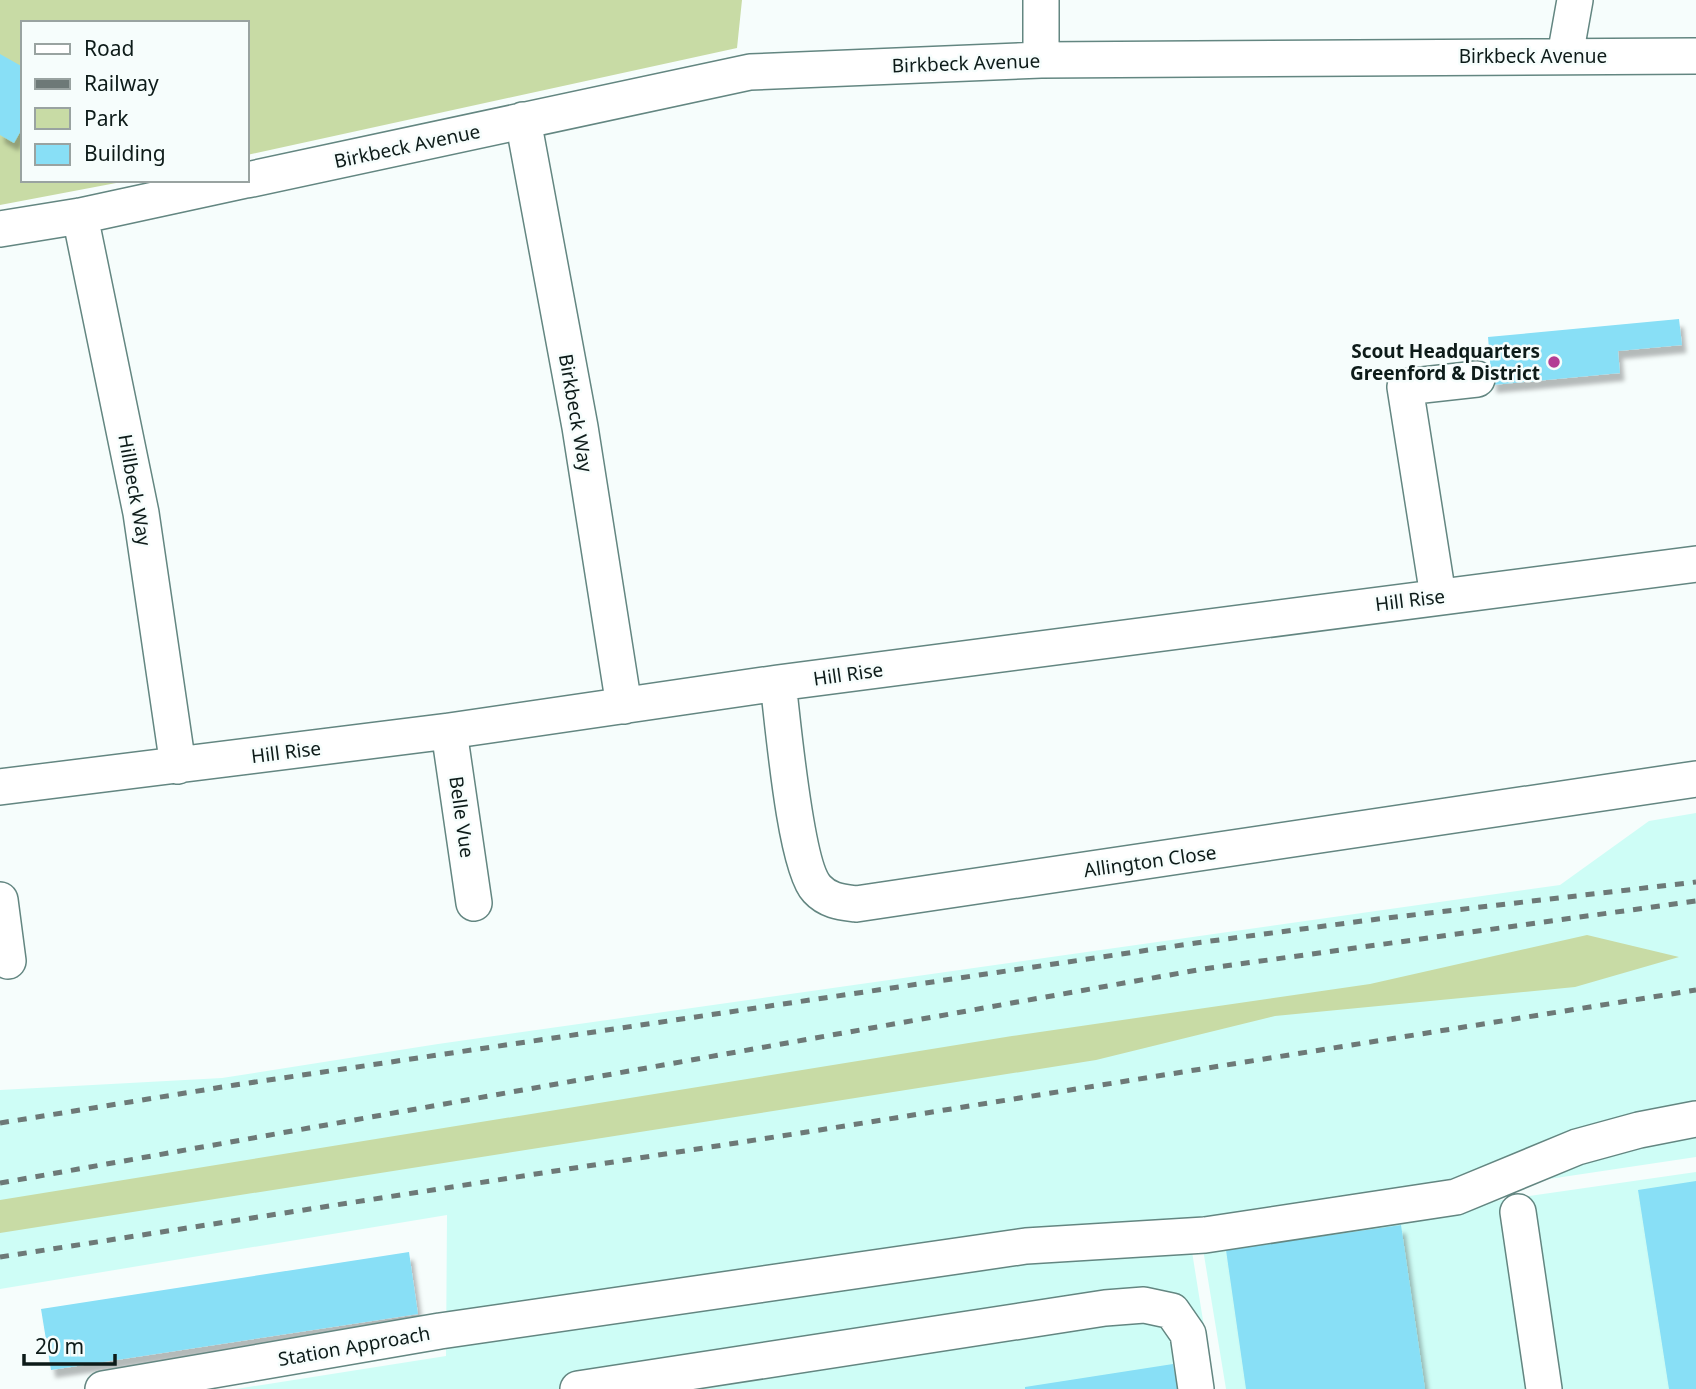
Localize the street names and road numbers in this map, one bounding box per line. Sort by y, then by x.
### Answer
street label: Birkbeck Avenue [1459,43,1607,69]
street label: Birkbeck Avenue [891,47,1041,79]
street label: Birkbeck Avenue [332,118,482,174]
street label: Birkbeck Way [553,352,599,474]
street label: Hillbeck Way [112,432,158,548]
street label: Hill Rise [1374,583,1446,617]
street label: Hill Rise [811,656,885,692]
street label: Hill Rise [250,735,322,769]
street label: Belle Vue [443,774,481,860]
street label: Allington Close [1082,839,1218,883]
street label: Station Approach [276,1320,432,1372]

